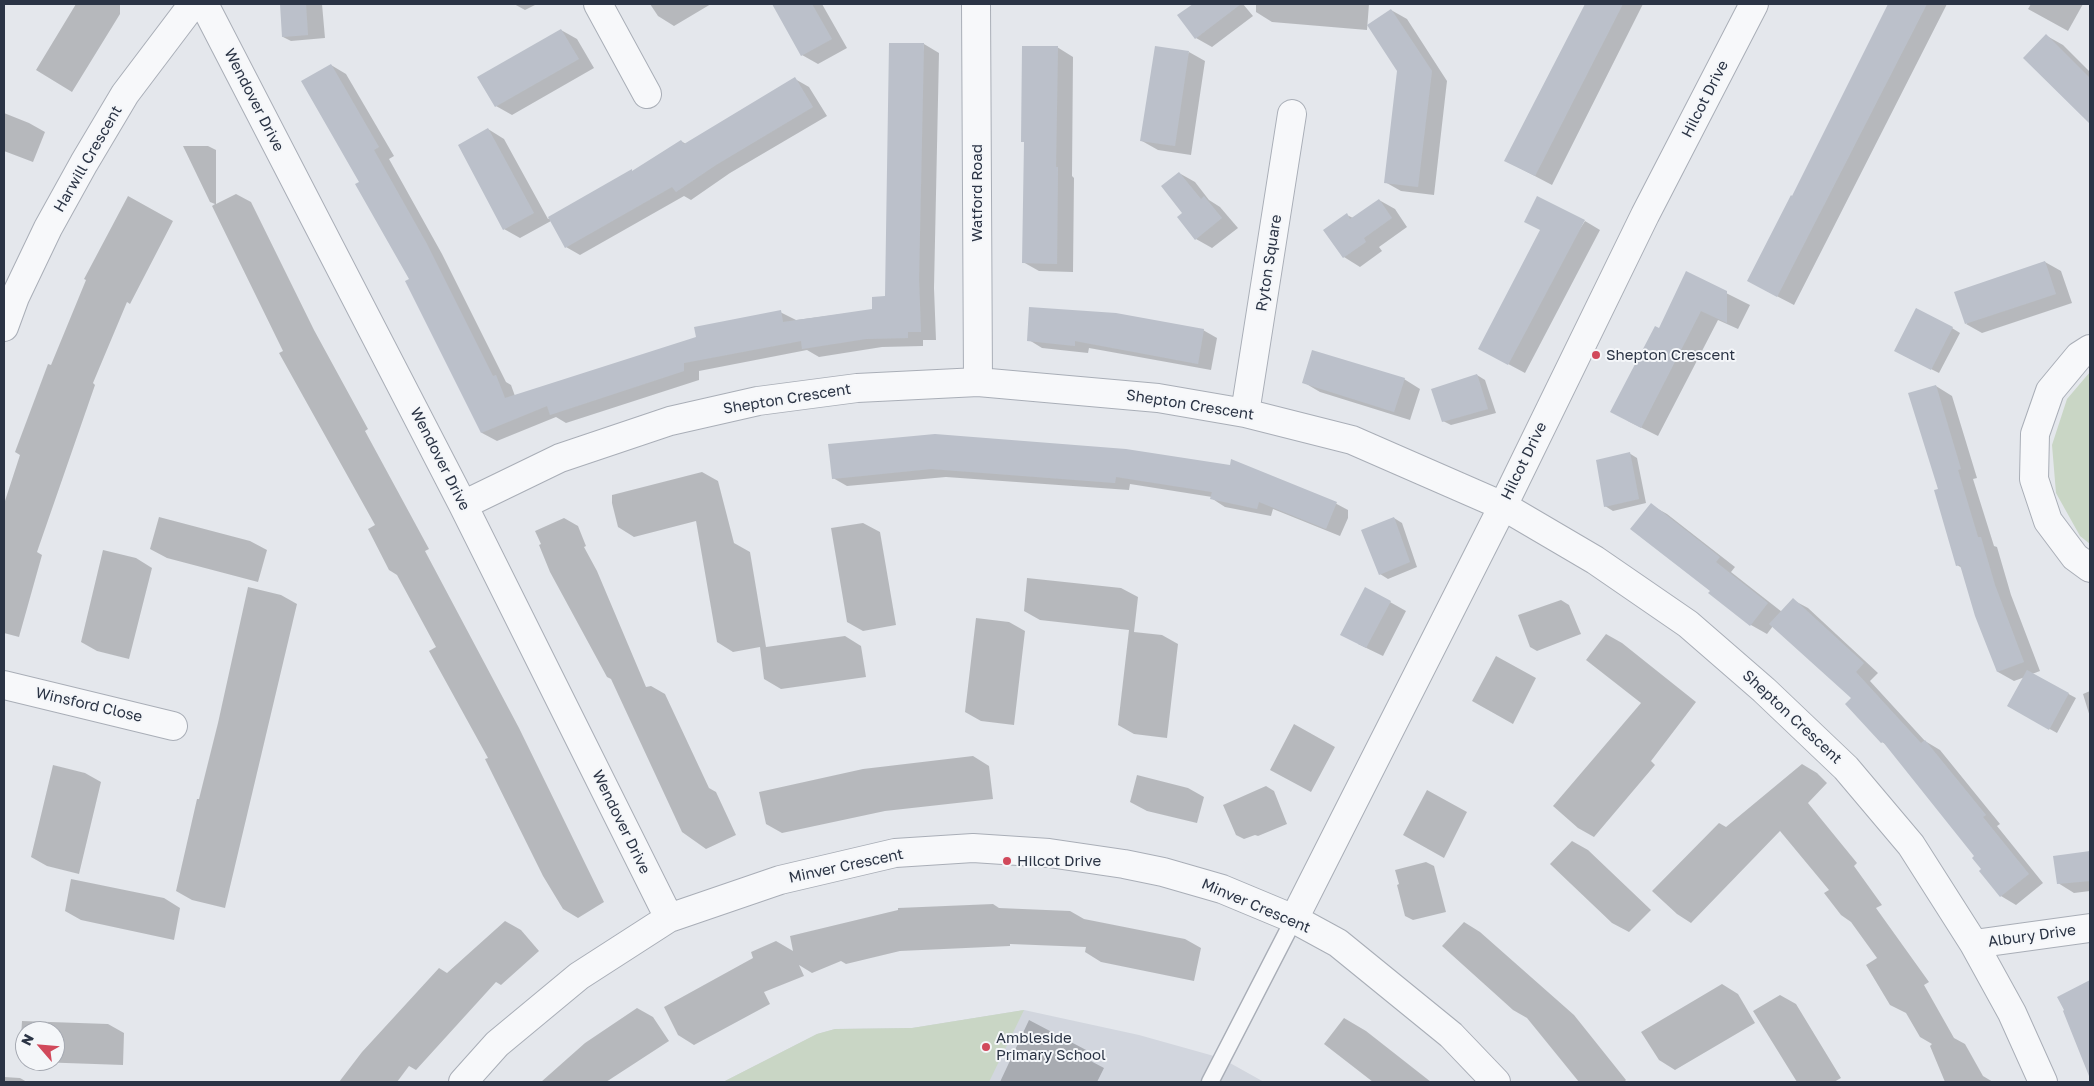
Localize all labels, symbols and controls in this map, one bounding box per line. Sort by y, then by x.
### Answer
street label: Wendover Drive [220,45,288,155]
street label: Hilcot Drive [1678,57,1732,141]
street label: Harwill Crescent [50,103,126,215]
street label: Watford Road [968,144,986,242]
street label: Ryton Square [1252,213,1286,313]
place label: Shepton Crescent [1606,346,1735,364]
marker: Shepton Crescent [1590,349,1602,361]
street label: Shepton Crescent [722,380,852,418]
street label: Shepton Crescent [1125,386,1255,424]
street label: Wendover Drive [406,404,474,514]
street label: Hilcot Drive [1497,419,1551,503]
street label: Shepton Crescent [1739,666,1845,768]
street label: Winsford Close [34,684,144,726]
street label: Wendover Drive [588,767,654,877]
street label: Minver Crescent [787,845,905,887]
place label: Hilcot Drive [1017,852,1101,870]
marker: Hilcot Drive [1001,855,1013,867]
street label: Minver Crescent [1199,875,1313,937]
street label: Albury Drive [1987,921,2077,951]
north arrow [15,1021,65,1071]
place label: Ambleside Primary School [996,1029,1106,1064]
text: N [17,1031,37,1048]
marker: Ambleside Primary School [980,1041,992,1053]

